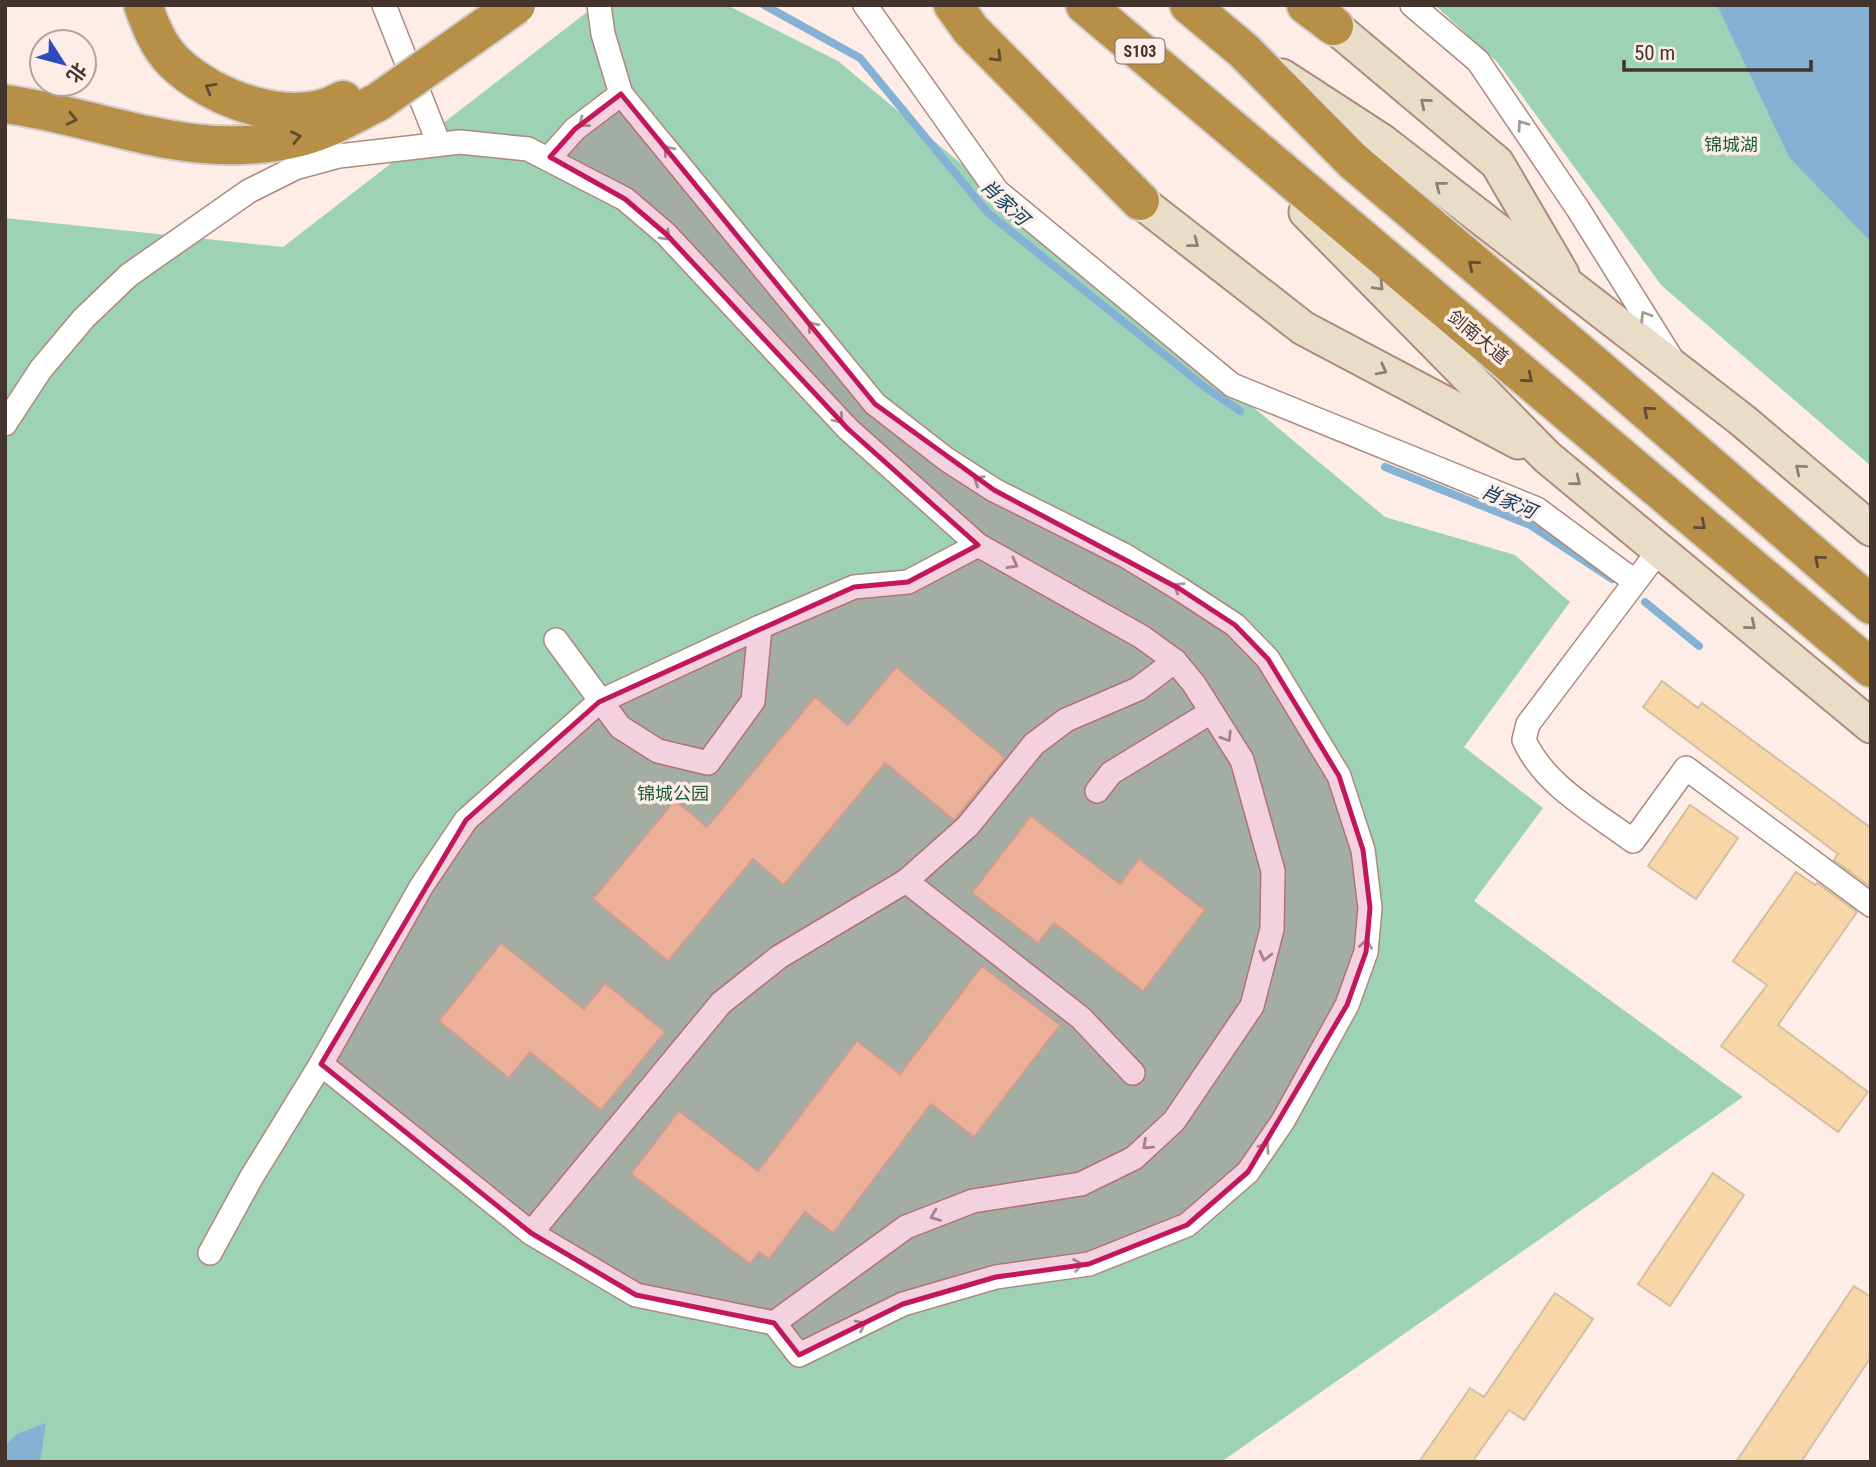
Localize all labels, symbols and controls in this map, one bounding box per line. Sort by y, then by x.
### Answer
north arrow [28,28,98,98]
scale bar [1624,28,1811,72]
road number: S103 [1116,38,1164,64]
text: 50 m [1634,41,1675,65]
one-way arrow [989,49,1002,62]
text: 北 [61,58,91,87]
one-way arrow [205,83,218,96]
one-way arrow [1420,99,1433,111]
one-way arrow [66,111,78,125]
one-way arrow [578,115,591,128]
one-way arrow [1518,120,1530,133]
one-way arrow [290,131,302,145]
park label: 锦城湖 [1704,134,1758,155]
one-way arrow [664,146,676,159]
water label: 肖家河 [976,175,1036,233]
one-way arrow [1435,182,1447,195]
one-way arrow [658,228,671,241]
one-way arrow [1187,235,1199,248]
one-way arrow [1469,260,1481,273]
one-way arrow [1371,278,1384,291]
street label: 剑南大道 [1444,305,1513,368]
one-way arrow [1640,310,1653,323]
one-way arrow [808,322,820,335]
one-way arrow [1375,362,1388,375]
one-way arrow [1519,370,1532,382]
one-way arrow [1643,407,1656,419]
one-way arrow [831,411,844,424]
one-way arrow [1795,465,1808,477]
one-way arrow [1568,472,1580,485]
one-way arrow [973,475,986,488]
water label: 肖家河 [1478,480,1543,525]
one-way arrow [1693,517,1706,529]
one-way arrow [1006,556,1019,569]
one-way arrow [1814,556,1827,568]
one-way arrow [1172,583,1185,596]
one-way arrow [1743,617,1756,629]
one-way arrow [1219,730,1232,743]
park label: 锦城公园 [637,783,709,804]
one-way arrow [1358,938,1373,950]
one-way arrow [1259,950,1273,962]
one-way arrow [1143,1137,1156,1150]
one-way arrow [1257,1141,1270,1154]
one-way arrow [930,1207,942,1221]
one-way arrow [1073,1258,1084,1273]
one-way arrow [854,1319,866,1333]

